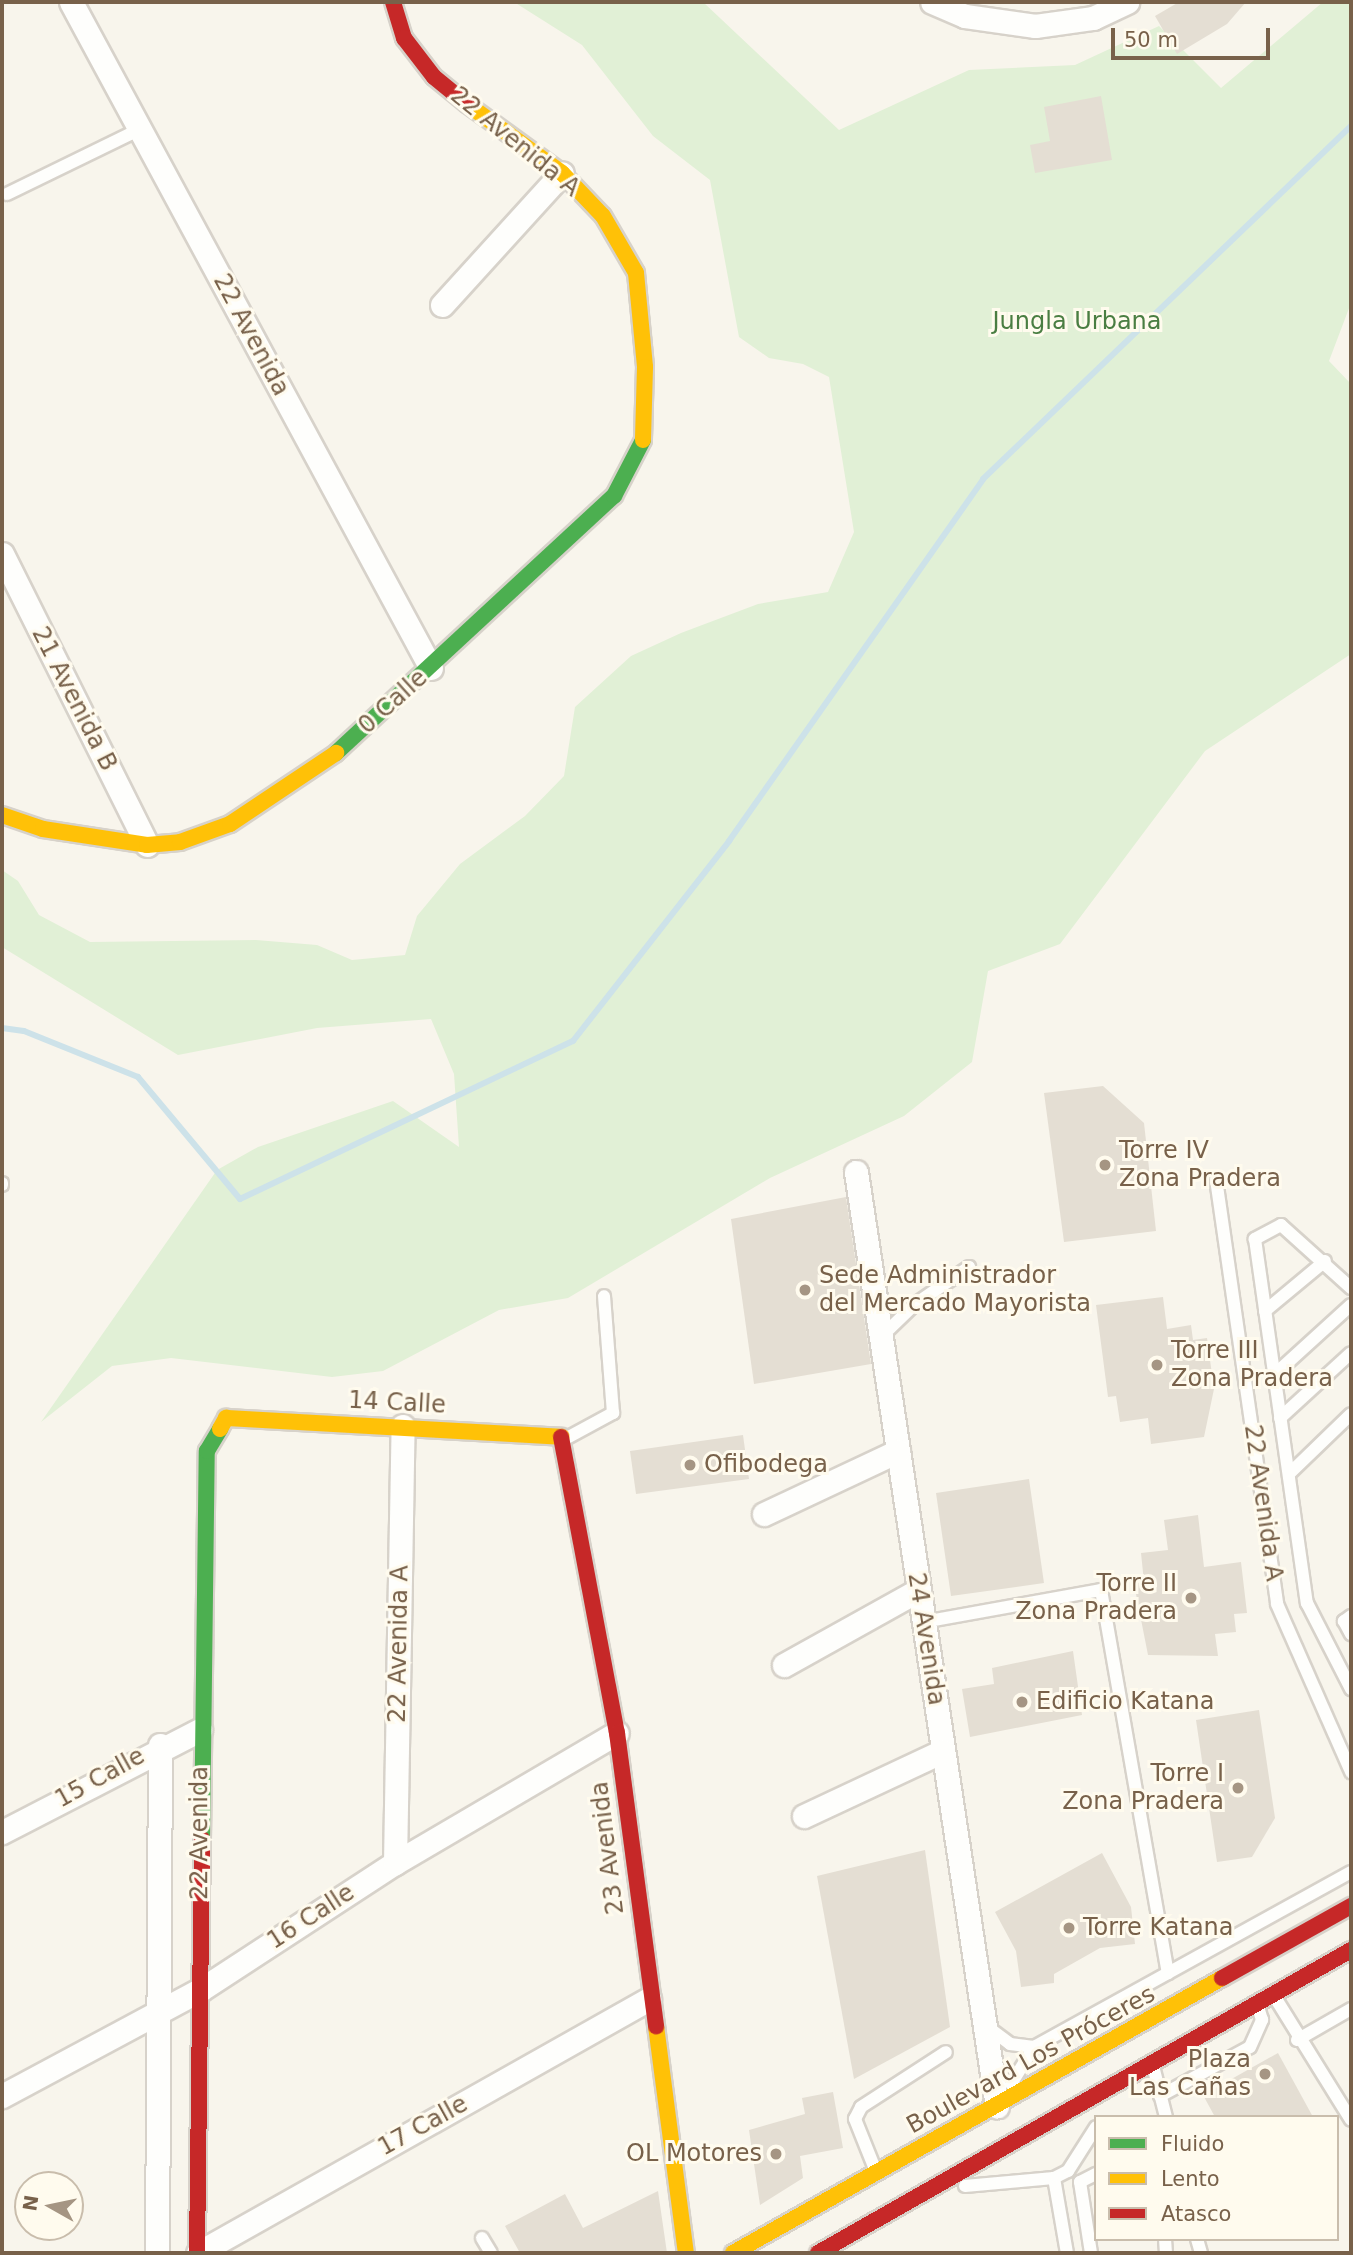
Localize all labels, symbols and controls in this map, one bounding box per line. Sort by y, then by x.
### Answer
scale bar [1115,14,1274,58]
text: 50 m [1124,28,1178,52]
street label: 22 Avenida A [445,81,585,203]
street label: 22 Avenida [207,269,295,401]
park label: Jungla Urbana [992,308,1162,336]
street label: 21 Avenida B [25,622,123,776]
street label: 0 Calle [353,664,433,740]
place label: Torre IV Zona Pradera [1119,1137,1281,1193]
marker: Torre IV Zona Pradera [1097,1157,1113,1173]
place label: Sede Administrador del Mercado Mayorista [819,1262,1091,1318]
marker: Sede Administrador del Mercado Mayorista [797,1282,813,1298]
place label: Torre III Zona Pradera [1171,1337,1333,1393]
marker: Torre III Zona Pradera [1149,1357,1165,1373]
street label: 14 Calle [347,1386,447,1420]
street label: 22 Avenida A [1238,1423,1288,1583]
place label: Ofibodega [704,1451,828,1479]
marker: Ofibodega [682,1457,698,1473]
street label: 22 Avenida A [383,1565,415,1723]
place label: Torre II Zona Pradera [1015,1570,1177,1626]
street label: 24 Avenida [901,1571,951,1707]
marker: Torre II Zona Pradera [1183,1590,1199,1606]
place label: Edificio Katana [1036,1688,1214,1716]
marker: Edificio Katana [1014,1694,1030,1710]
street label: 15 Calle [50,1742,150,1814]
place label: Torre I Zona Pradera [1062,1760,1224,1816]
street label: 22 Avenida [186,1766,214,1900]
street label: 23 Avenida [586,1780,630,1916]
marker: Torre I Zona Pradera [1230,1780,1246,1796]
street label: 16 Calle [262,1878,360,1956]
place label: Torre Katana [1083,1914,1234,1942]
marker: Torre Katana [1061,1920,1077,1936]
street label: Boulevard Los Próceres [902,1980,1160,2140]
place label: Plaza Las Cañas [1129,2046,1251,2102]
marker: Plaza Las Cañas [1257,2066,1273,2082]
street label: 17 Calle [373,2090,473,2162]
legend [1094,2115,1339,2241]
text: Fluido [1161,2132,1224,2156]
place label: OL Motores [626,2140,762,2168]
marker: OL Motores [768,2146,784,2162]
text: Lento [1161,2167,1220,2191]
north arrow [14,2171,84,2241]
text: N [18,2193,42,2213]
text: Atasco [1161,2202,1231,2226]

